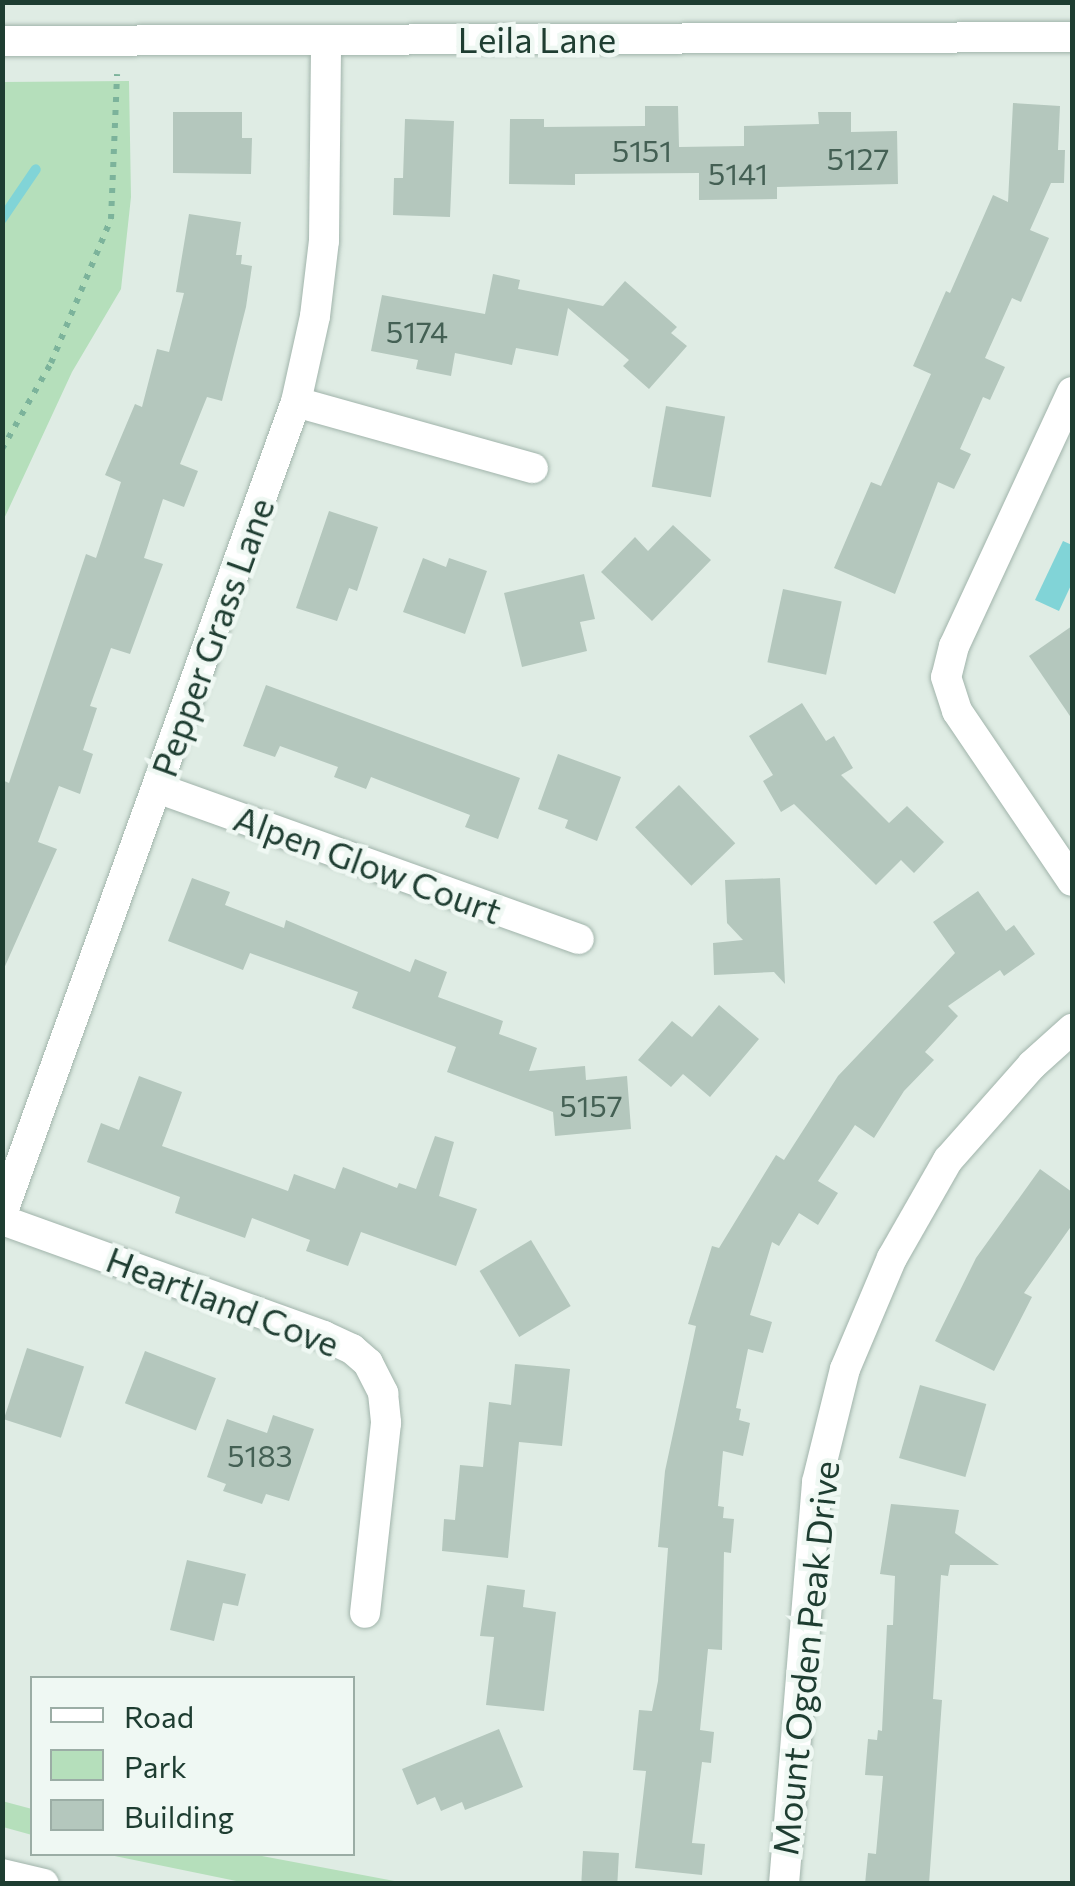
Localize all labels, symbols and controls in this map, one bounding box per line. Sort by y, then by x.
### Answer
street label: Leila Lane [458,18,616,60]
house number: 5151 [612,132,672,168]
house number: 5127 [827,140,889,176]
house number: 5141 [708,155,768,191]
house number: 5174 [386,313,448,349]
street label: Pepper Grass Lane [142,492,282,782]
street label: Alpen Glow Court [229,796,507,932]
house number: 5157 [559,1087,623,1123]
street label: Heartland Cove [101,1237,345,1365]
house number: 5183 [227,1437,293,1473]
street label: Mount Ogden Peak Drive [763,1459,847,1857]
legend [30,1676,355,1856]
text: Road [124,1697,194,1734]
text: Park [124,1747,187,1784]
text: Building [124,1797,234,1834]

